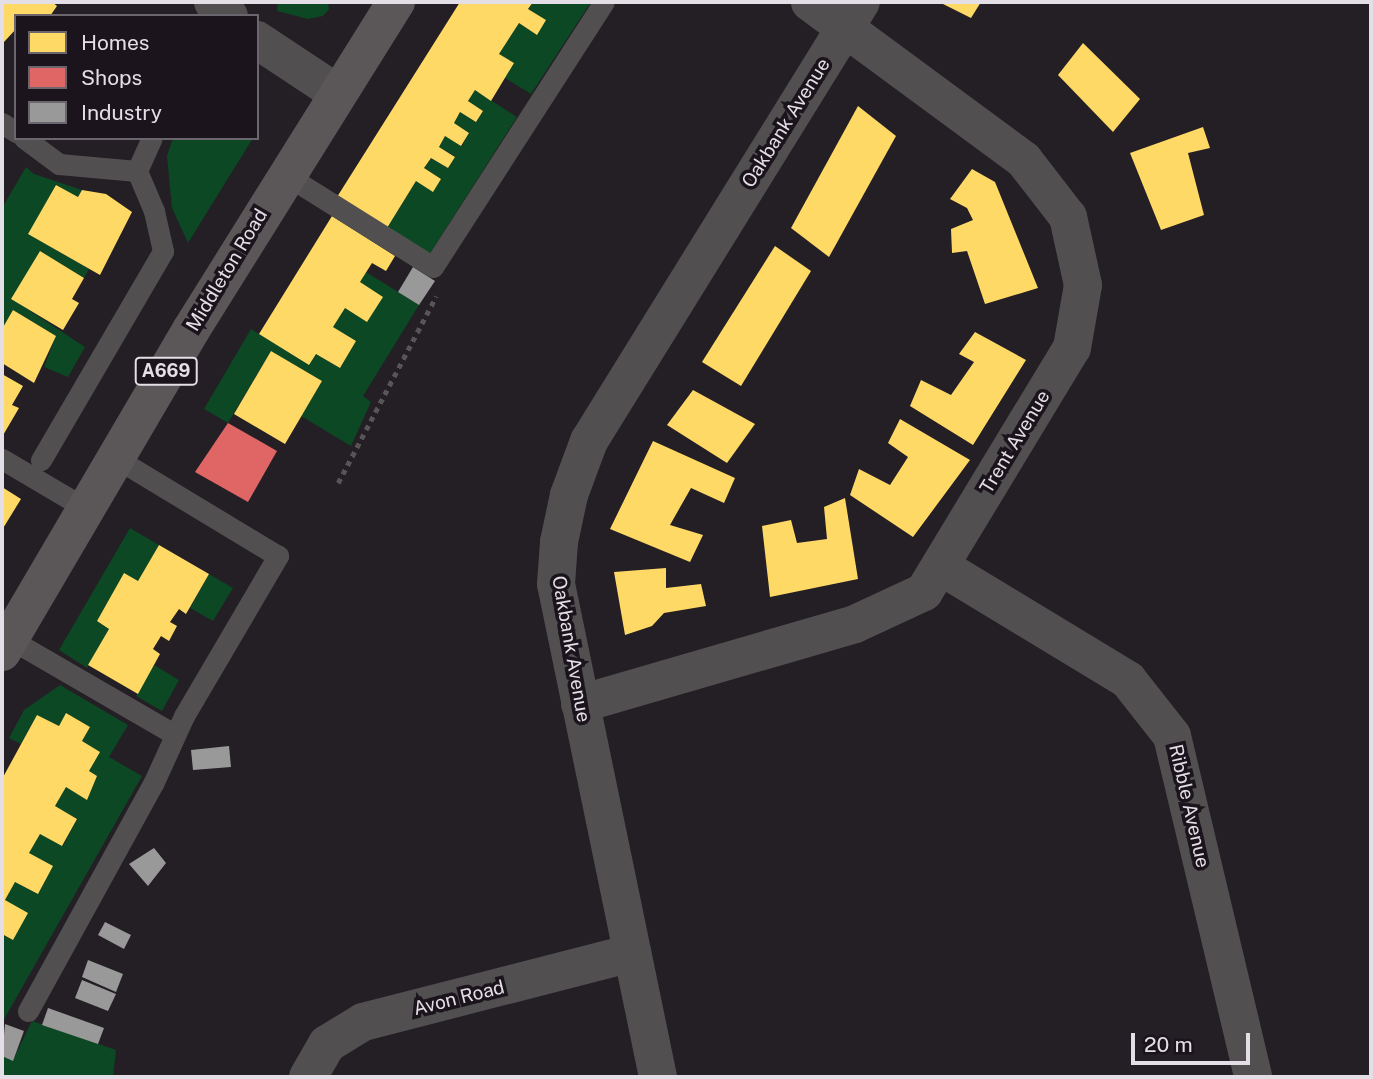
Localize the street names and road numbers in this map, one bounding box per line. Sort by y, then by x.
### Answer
street label: Oakbank Avenue [737,54,835,192]
street label: Middleton Road [182,205,272,335]
road number: A669 [134,356,198,386]
street label: Trent Avenue [975,386,1055,498]
street label: Oakbank Avenue [547,574,595,724]
street label: Ribble Avenue [1164,742,1214,870]
street label: Avon Road [411,976,507,1020]

